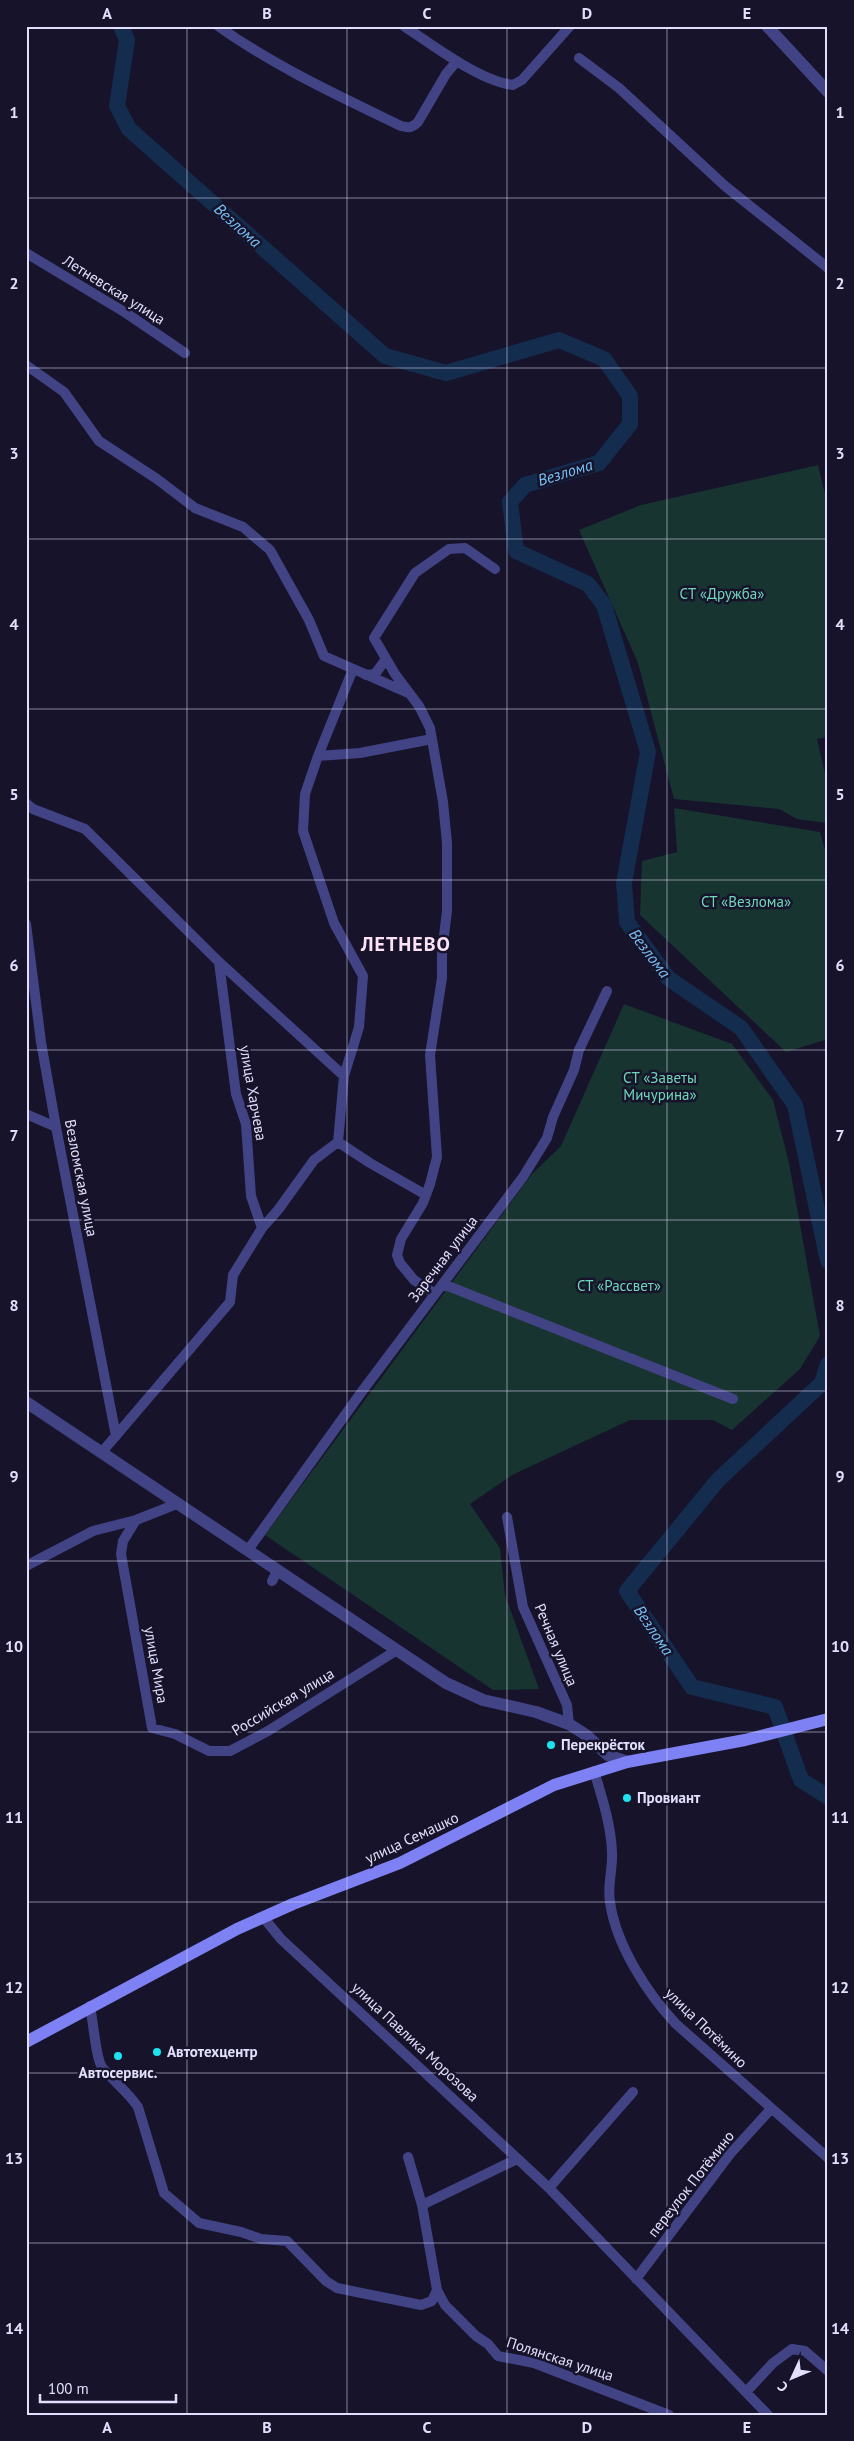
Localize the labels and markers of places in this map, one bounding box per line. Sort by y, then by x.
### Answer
place label: Перекрёсток [561,1735,646,1754]
marker: Перекрёсток [545,1739,557,1751]
place label: Провиант [637,1788,701,1807]
marker: Провиант [621,1792,633,1804]
place label: Автотехцентр [167,2042,258,2061]
marker: Автотехцентр [151,2046,163,2058]
marker: Автосервис. [112,2050,124,2062]
place label: Автосервис. [79,2063,158,2082]

